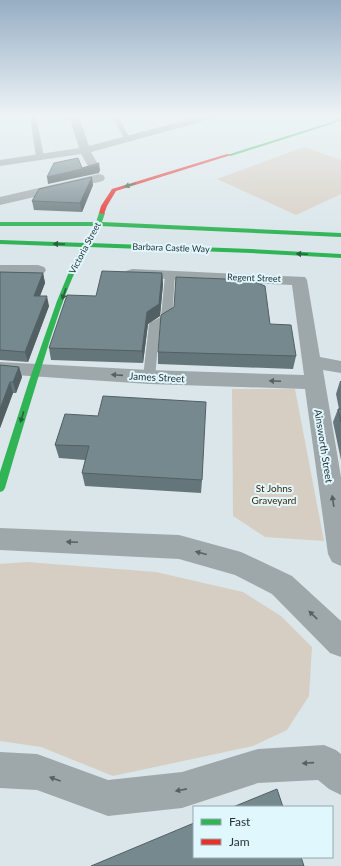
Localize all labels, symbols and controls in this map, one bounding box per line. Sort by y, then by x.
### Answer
one-way arrow [124,182,136,188]
street label: Victoria Street [66,219,103,275]
one-way arrow [52,241,65,247]
street label: Barbara Castle Way [132,241,210,254]
one-way arrow [296,250,308,257]
street label: Regent Street [227,271,282,284]
one-way arrow [60,288,66,300]
street label: James Street [129,370,186,384]
one-way arrow [111,371,123,378]
one-way arrow [268,378,281,384]
street label: Ainsworth Street [312,408,336,484]
one-way arrow [19,411,25,423]
park label: St Johns Graveyard [252,482,296,506]
one-way arrow [330,495,336,507]
one-way arrow [65,539,78,545]
one-way arrow [195,550,208,556]
one-way arrow [308,610,318,620]
one-way arrow [302,760,314,767]
one-way arrow [49,776,61,782]
one-way arrow [175,787,187,793]
legend [193,806,333,858]
text: Fast [229,814,251,829]
text: Jam [229,834,250,849]

